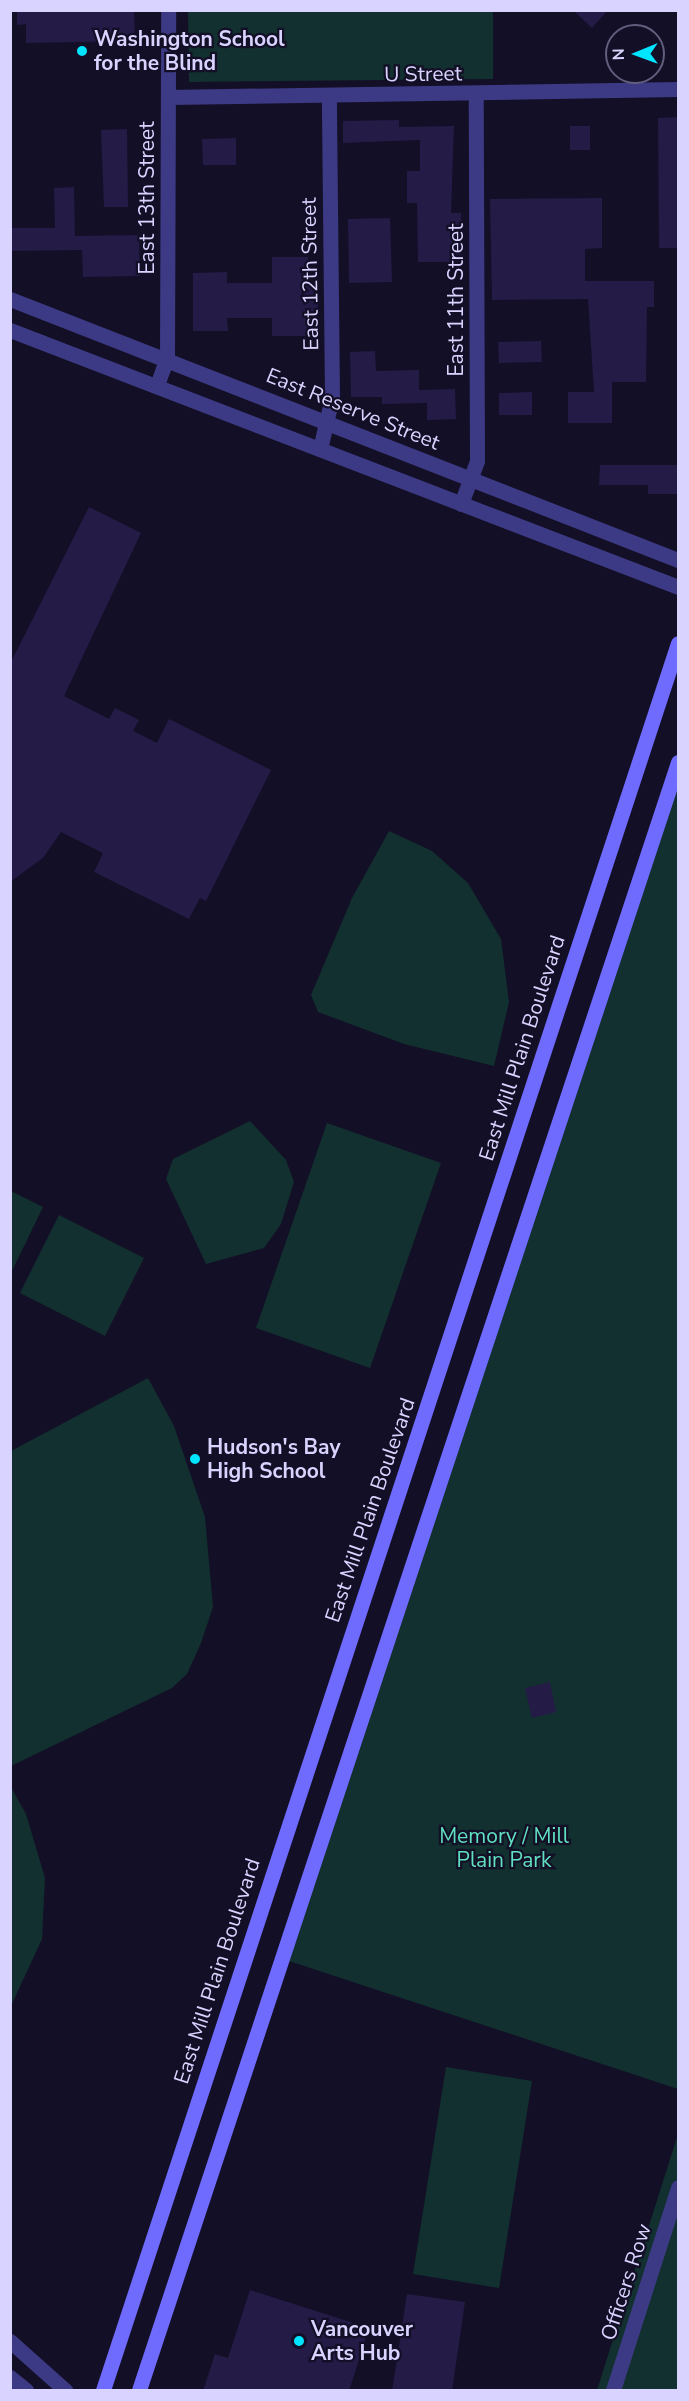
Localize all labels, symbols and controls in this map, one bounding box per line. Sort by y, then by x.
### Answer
north arrow [605,24,665,84]
place label: Washington School for the Blind [94,26,285,76]
marker: Washington School for the Blind [75,44,89,58]
text: N [608,48,630,60]
street label: U Street [384,61,462,87]
street label: East 13th Street [134,121,160,275]
street label: East 12th Street [296,197,324,351]
street label: East 11th Street [443,223,469,377]
street label: East Reserve Street [263,363,443,455]
street label: East Mill Plain Boulevard [474,932,570,1164]
street label: East Mill Plain Boulevard [320,1395,420,1625]
place label: Hudson's Bay High School [207,1434,340,1484]
marker: Hudson's Bay High School [188,1452,202,1466]
park label: Memory / Mill Plain Park [439,1823,569,1873]
street label: East Mill Plain Boulevard [169,1855,265,2087]
street label: Officers Row [595,2221,657,2343]
place label: Vancouver Arts Hub [311,2316,413,2366]
marker: Vancouver Arts Hub [292,2334,306,2348]

